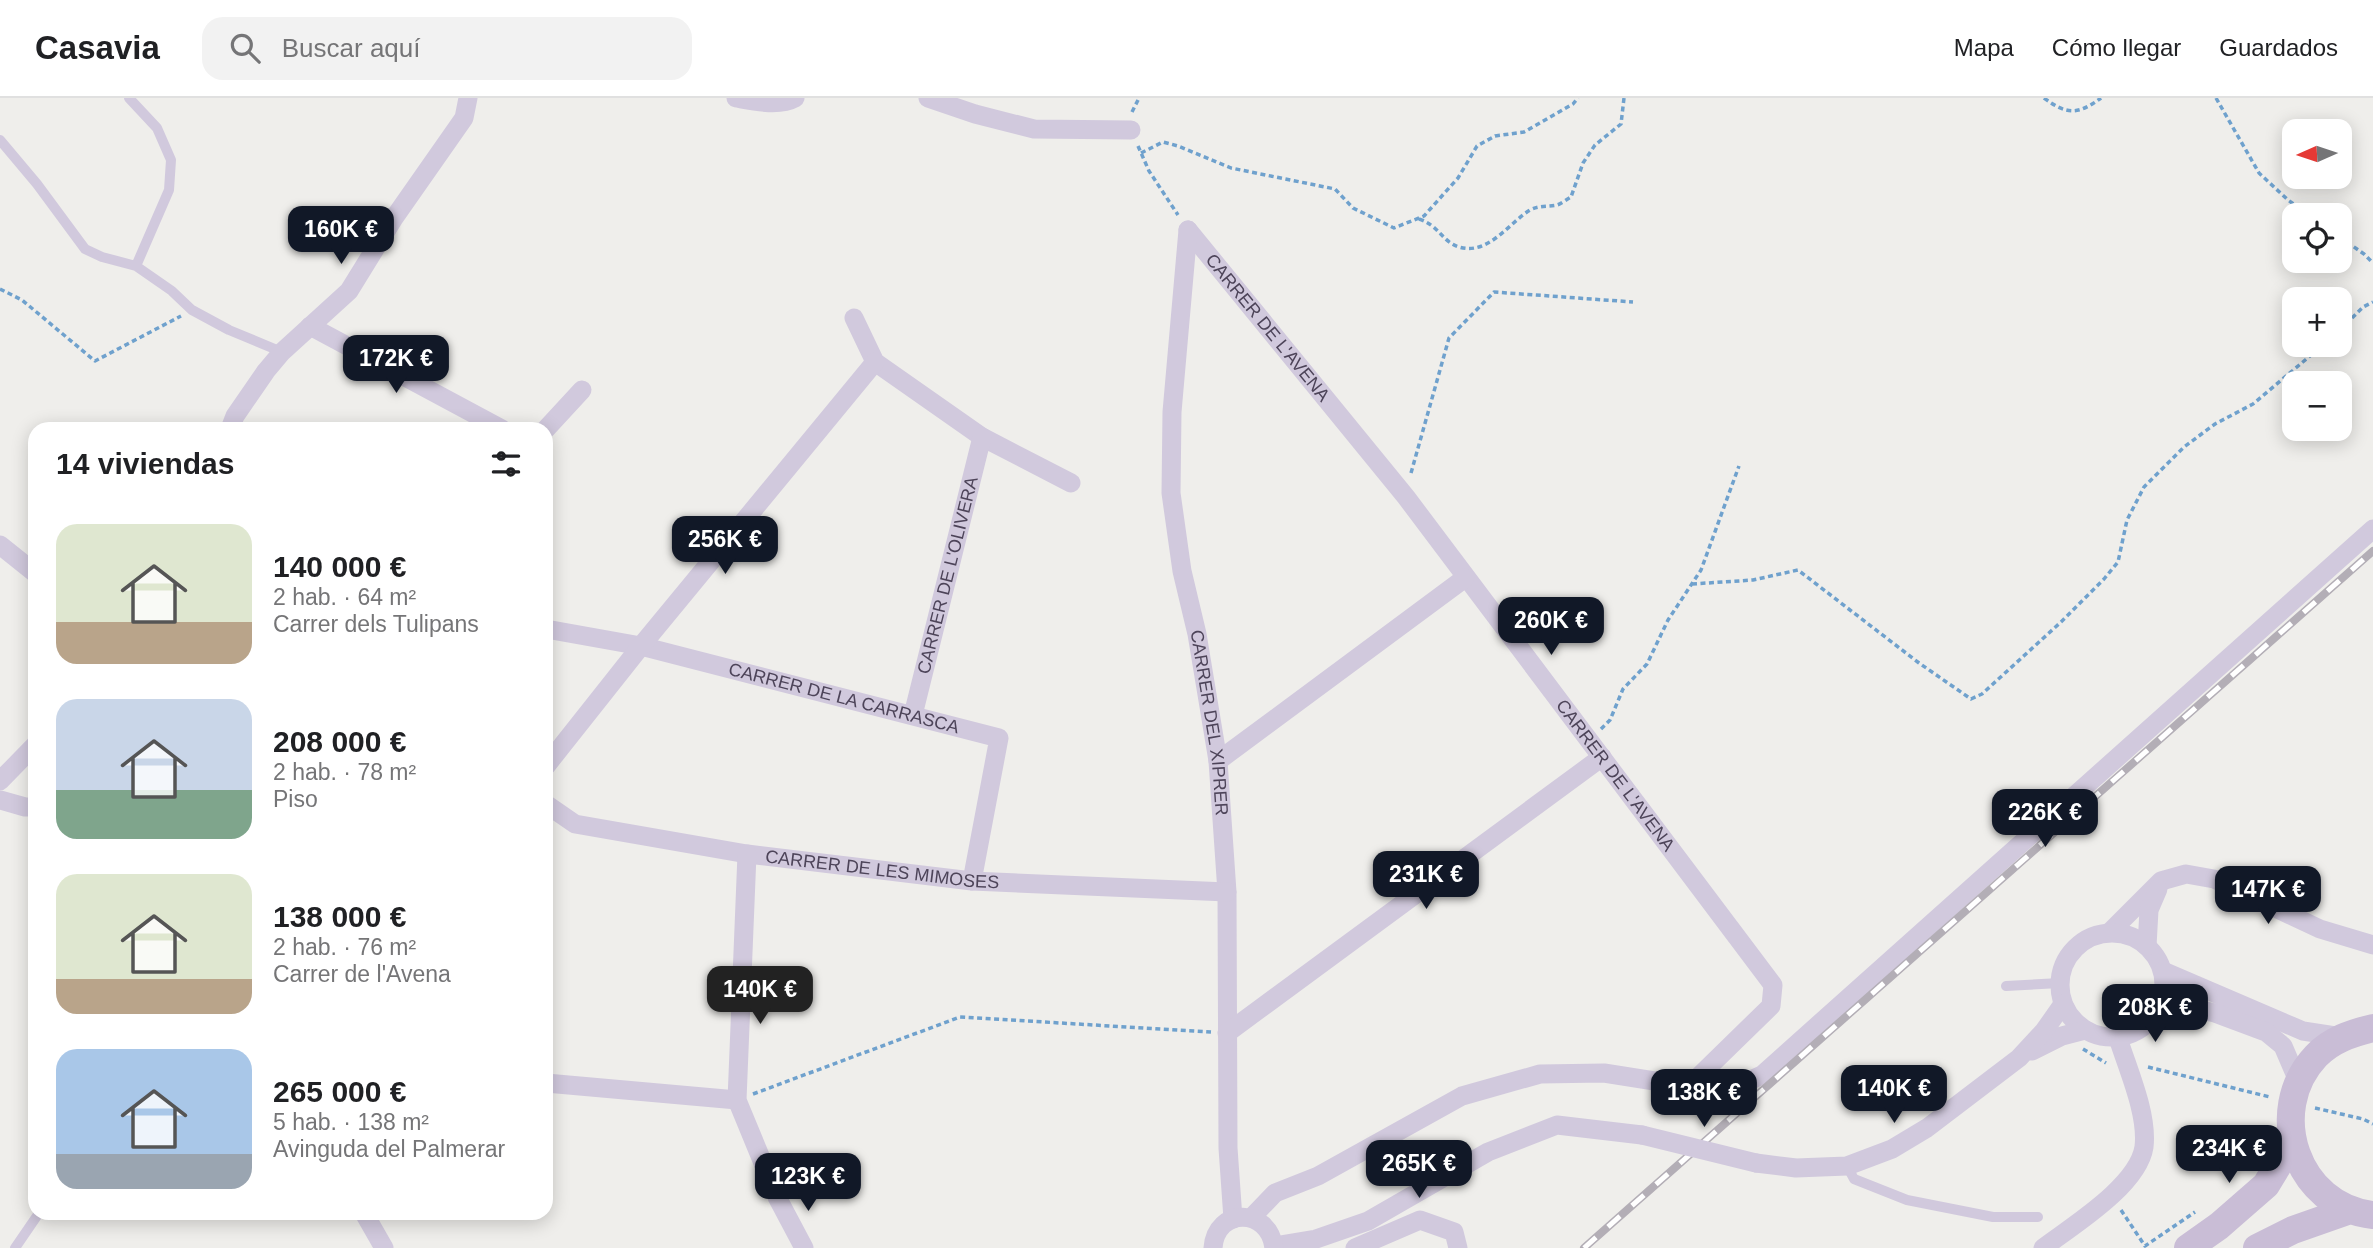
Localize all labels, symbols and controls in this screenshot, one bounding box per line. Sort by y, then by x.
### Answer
search box [202,17,692,80]
text: Casavia [35,29,160,66]
icon: search [226,29,264,67]
text: Buscar aquí [282,33,421,63]
text: Mapa [1954,34,2014,61]
text: Cómo llegar [2052,34,2181,61]
text: Guardados [2219,34,2338,61]
north arrow [2282,119,2352,189]
map controls [2282,119,2352,441]
button: locate [2282,203,2352,273]
pin: 160K € [284,206,398,266]
text: 160K € [304,216,378,242]
street label: CARRER DE L'AVENA [1202,250,1334,405]
button: + [2282,287,2352,357]
pin: 172K € [339,336,453,395]
text: 172K € [359,345,433,371]
button: − [2282,371,2352,441]
icon: filters [487,445,525,483]
text: 14 viviendas [56,447,234,480]
street label: CARRER DE L'OLIVERA [914,475,982,676]
pin: 256K € [668,517,782,576]
text: 256K € [688,526,762,552]
text: 140 000 € [273,550,406,583]
icon: home [112,552,196,636]
text: 2 hab. · 64 m² [273,584,416,610]
pin: 260K € [1494,598,1608,657]
text: 260K € [1514,607,1588,633]
text: Carrer dels Tulipans [273,611,479,637]
street label: CARRER DEL XIPRER [1186,628,1232,816]
street label: CARRER DE LA CARRASCA [727,659,961,737]
street label: CARRER DE L'AVENA [1552,696,1679,855]
text: 208 000 € [273,725,406,758]
icon: home [112,727,196,811]
text: 2 hab. · 78 m² [273,759,416,785]
text: Piso [273,786,318,812]
pin: 226K € [1988,790,2102,849]
text: 226K € [2008,799,2082,825]
street label: CARRER DE LES MIMOSES [764,846,1000,892]
pin: 231K € [1369,852,1483,911]
text: 231K € [1389,861,1463,887]
pin: 147K € [2211,866,2325,926]
text: 147K € [2231,876,2305,902]
text: 138 000 € [273,900,406,933]
icon: home [112,902,196,986]
text: 2 hab. · 76 m² [273,934,416,960]
text: Carrer de l'Avena [273,961,451,987]
pin: 140K € [703,967,817,1026]
text: 140K € [723,976,797,1002]
pin: 208K € [2098,984,2212,1044]
text: 208K € [2118,994,2192,1020]
pin: 140K € [1837,1066,1951,1125]
pin: 138K € [1647,1070,1761,1129]
text: 265 000 € [273,1075,406,1108]
text: 140K € [1857,1075,1931,1101]
icon: home [112,1077,196,1161]
text: 138K € [1667,1079,1741,1105]
text: 5 hab. · 138 m² [273,1109,429,1135]
pin: 234K € [2172,1126,2286,1185]
text: 234K € [2192,1135,2266,1161]
text: Avinguda del Palmerar [273,1136,505,1162]
pin: 265K € [1362,1140,1476,1200]
text: 265K € [1382,1150,1456,1176]
pin: 123K € [751,1154,865,1213]
text: 123K € [771,1163,845,1189]

